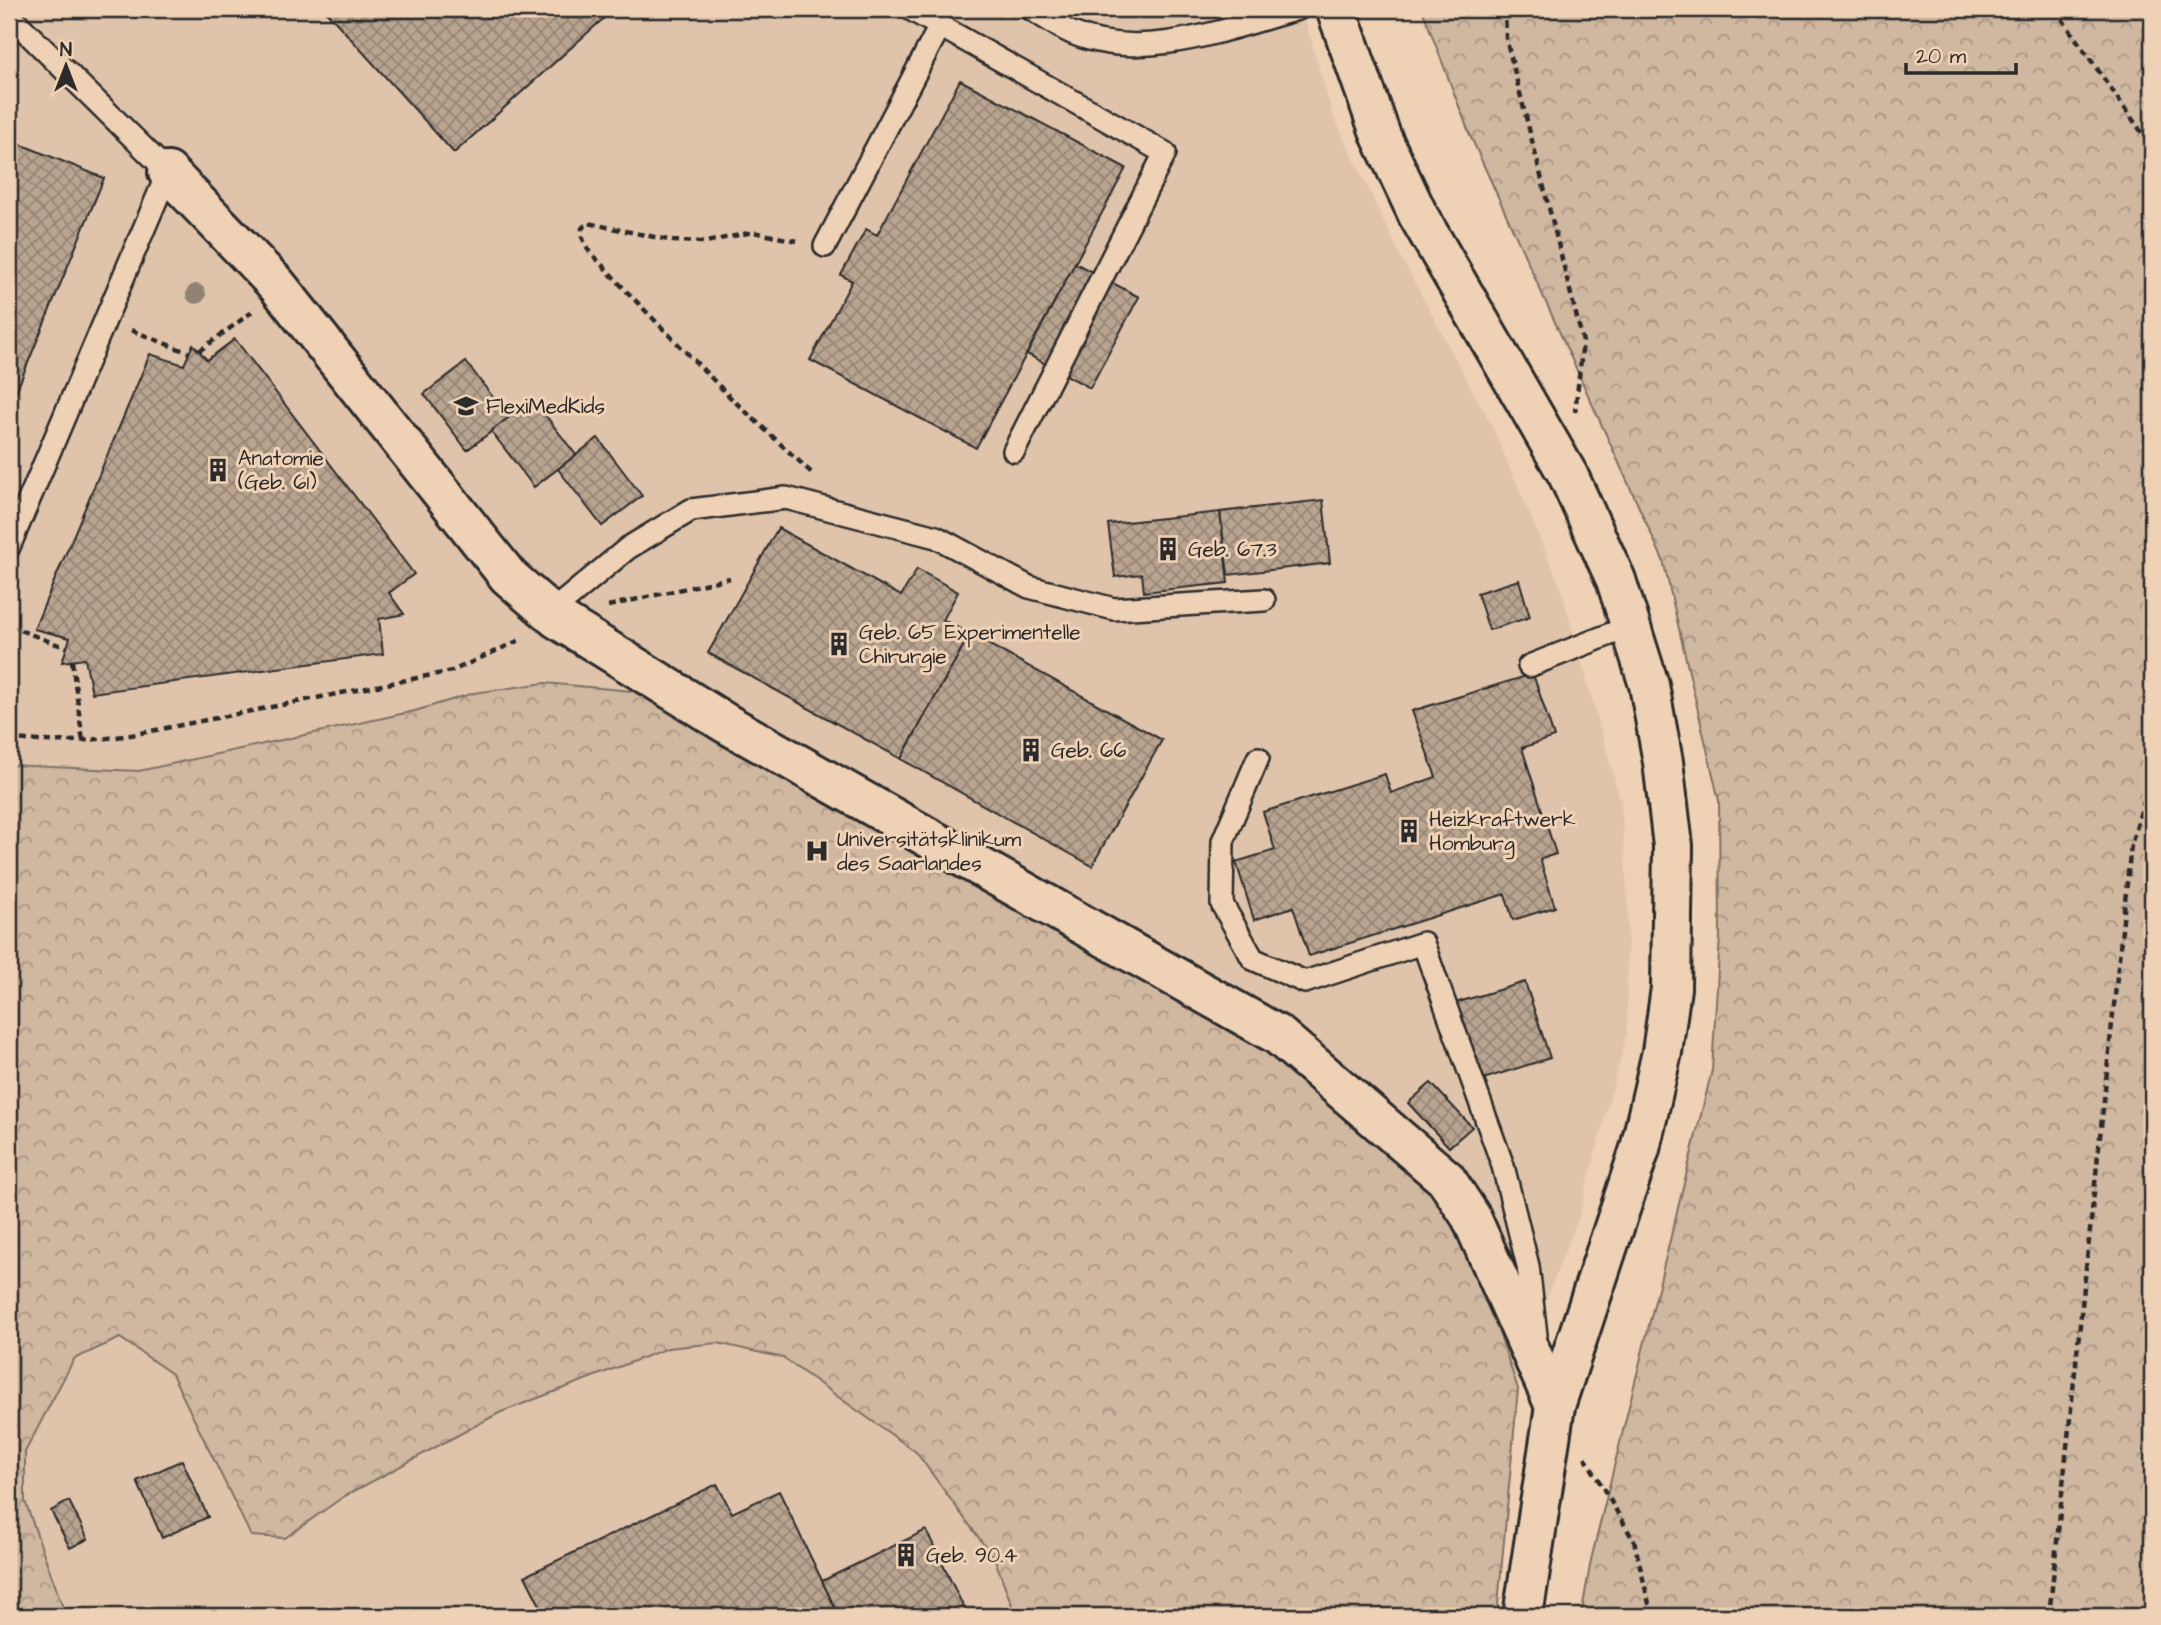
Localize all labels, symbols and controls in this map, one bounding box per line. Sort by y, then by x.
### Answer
north arrow [32,32,102,102]
scale bar [1906,32,2016,76]
text: N [60,37,72,64]
text: 20 m [1916,42,1967,71]
school or university icon: FlexiMedKids [452,392,480,420]
place label: FlexiMedKids [486,392,605,421]
place label: Anatomie (Geb. 61) [238,444,324,497]
building icon: Anatomie (Geb. 61) [204,456,232,484]
building icon: Geb. 67.3 [1154,535,1182,563]
place label: Geb. 67.3 [1188,535,1277,564]
place label: Geb. 65 Experimentelle Chirurgie [859,618,1081,673]
building icon: Geb. 65 Experimentelle Chirurgie [825,630,853,658]
building icon: Geb. 66 [1017,736,1045,764]
place label: Geb. 66 [1051,736,1126,765]
place label: Heizkraftwerk Homburg [1429,805,1576,860]
building icon: Heizkraftwerk Homburg [1395,817,1423,845]
place label: Universitätsklinikum des Saarlandes [837,825,1022,878]
hospital icon: Universitätsklinikum des Saarlandes [803,837,831,865]
building icon: Geb. 90.4 [892,1541,920,1569]
place label: Geb. 90.4 [926,1541,1018,1570]

